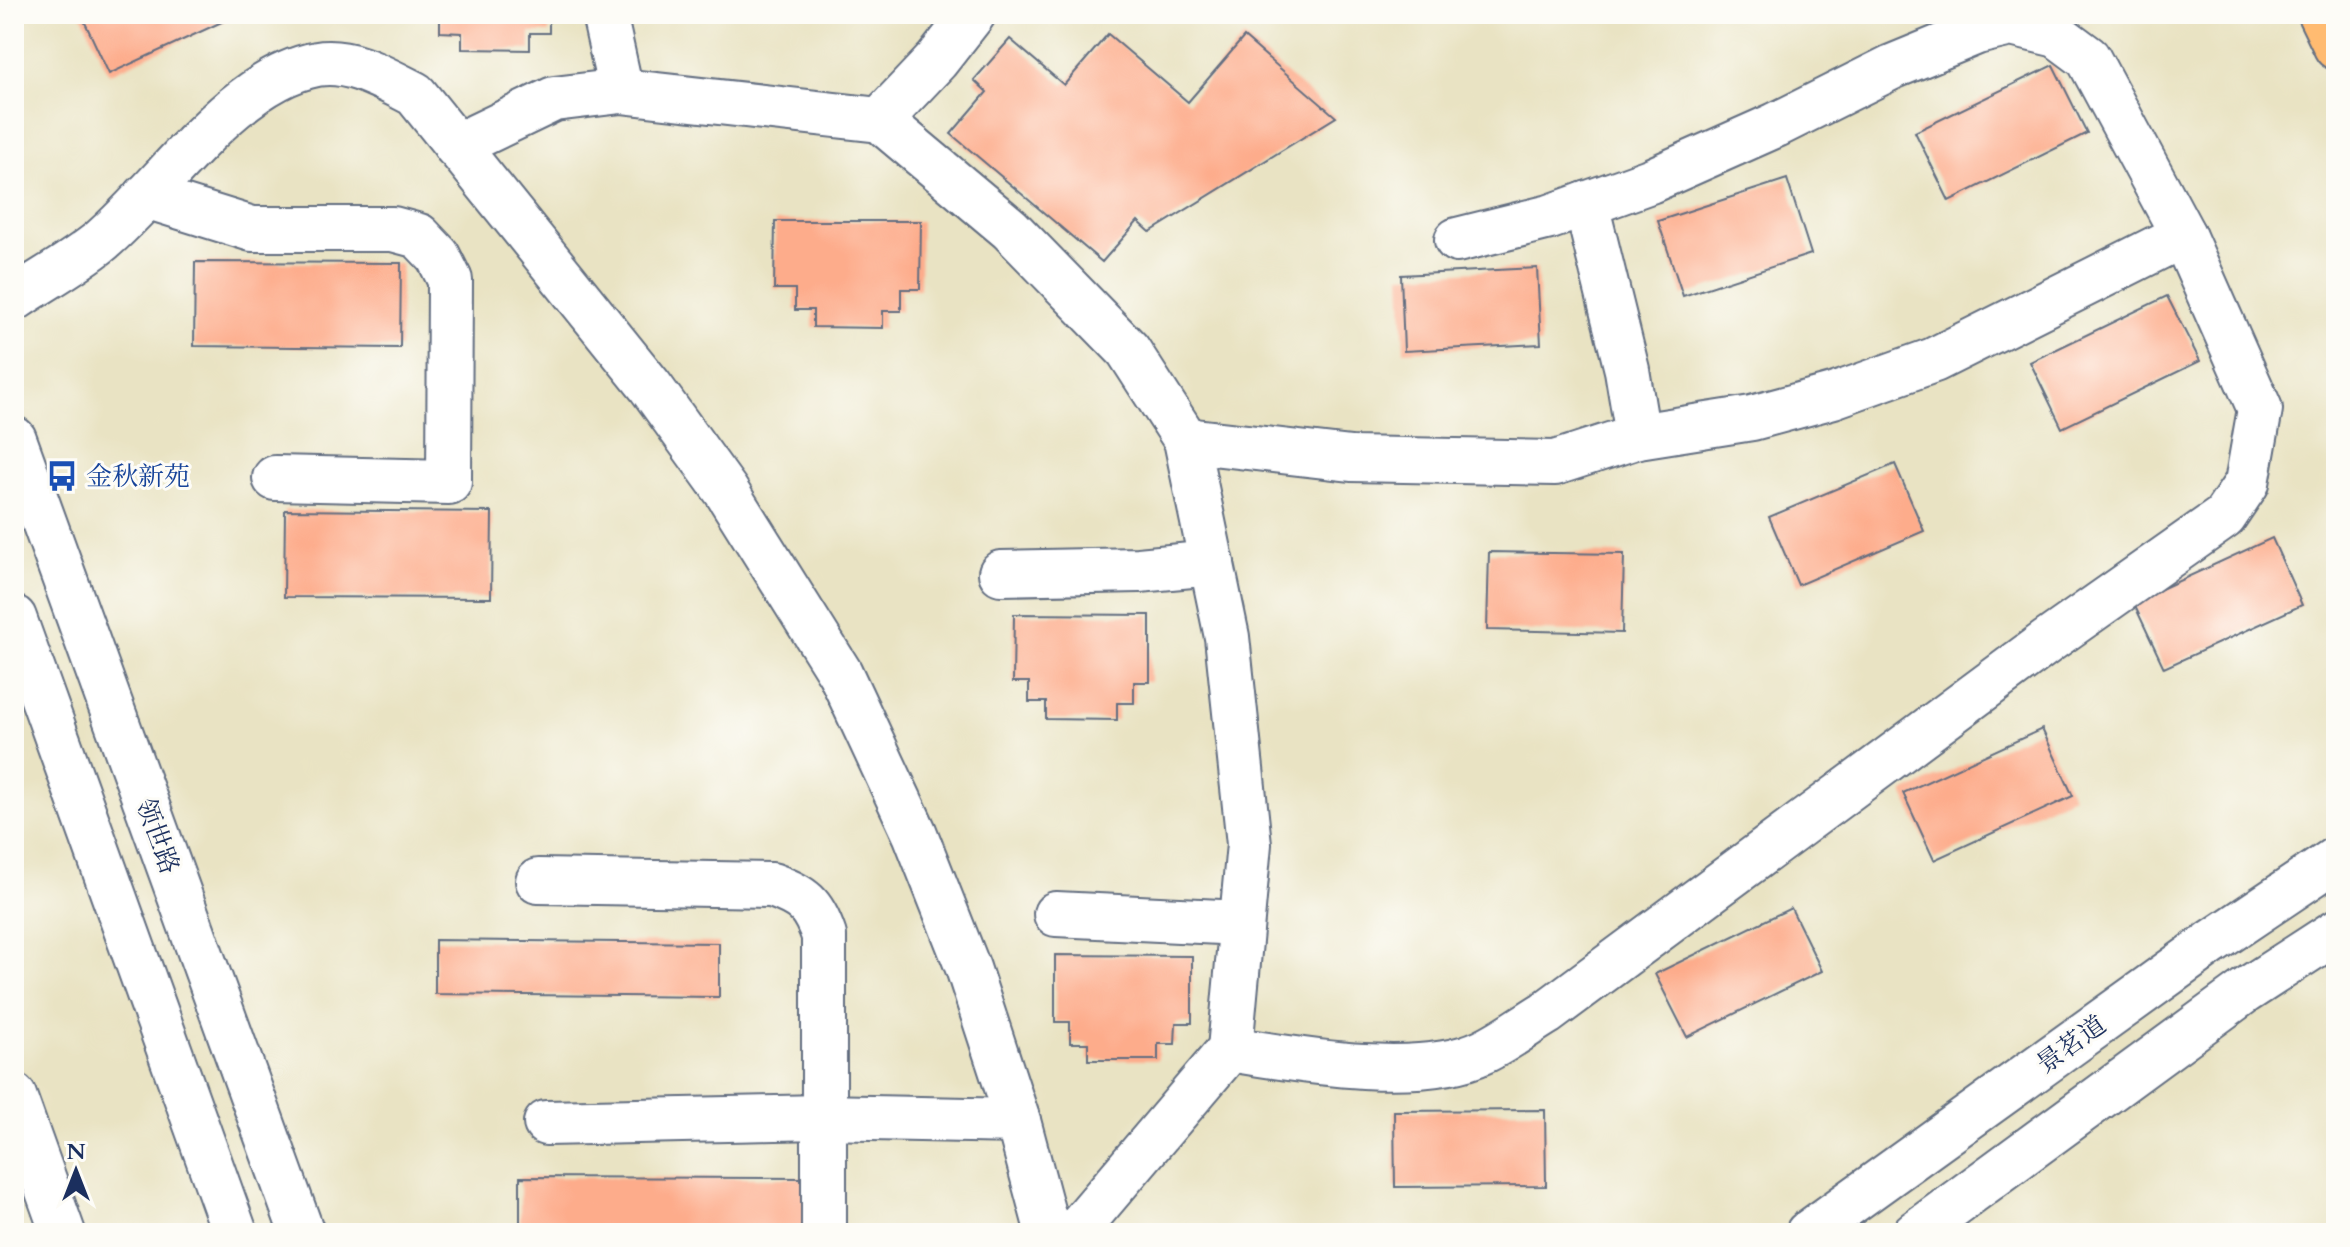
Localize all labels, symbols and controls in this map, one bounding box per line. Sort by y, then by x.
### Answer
bus stop icon: 金秋新苑 [45,459,79,493]
place label: 金秋新苑 [86,459,190,494]
street label: 领世路 [128,794,187,879]
street label: 景茗道 [2029,1007,2113,1081]
north arrow [36,1131,116,1211]
text: N [66,1137,86,1167]

